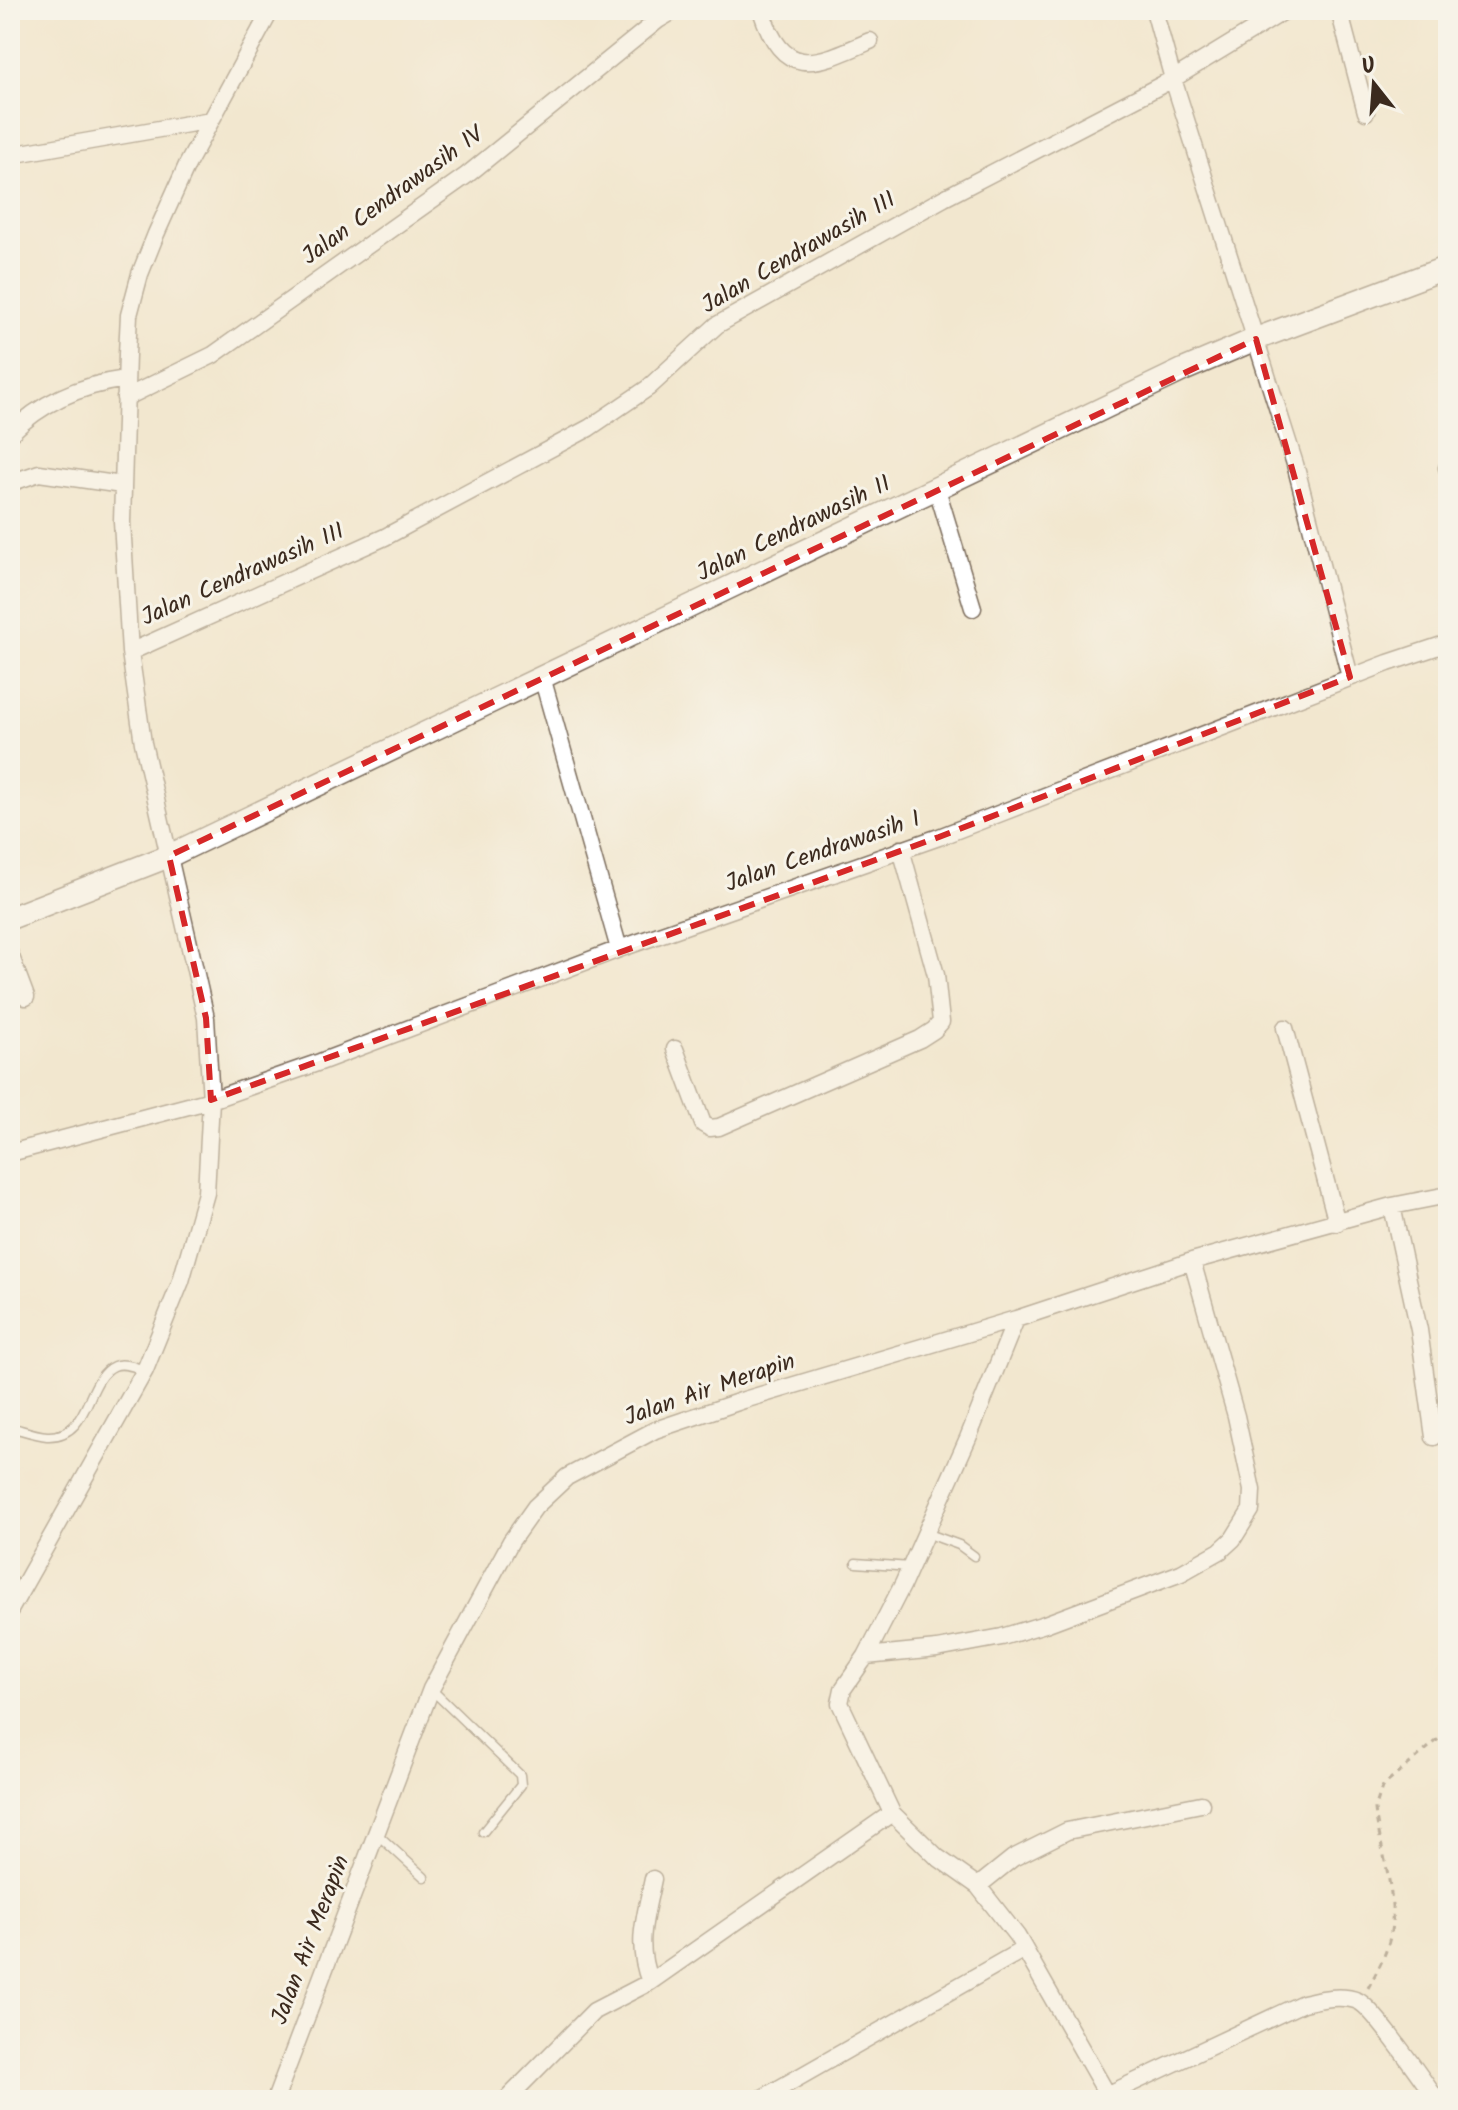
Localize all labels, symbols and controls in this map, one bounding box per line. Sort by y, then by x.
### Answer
north arrow [1334,44,1414,124]
text: U [1358,49,1380,86]
street label: Jalan Cendrawasih IV [294,115,494,276]
street label: Jalan Cendrawasih III [694,181,904,325]
street label: Jalan Cendrawasih II [690,465,898,593]
street label: Jalan Cendrawasih III [135,513,351,637]
street label: Jalan Cendrawasih I [720,800,926,904]
street label: Jalan Air Merapin [619,1342,801,1438]
street label: Jalan Air Merapin [261,1850,361,2030]

